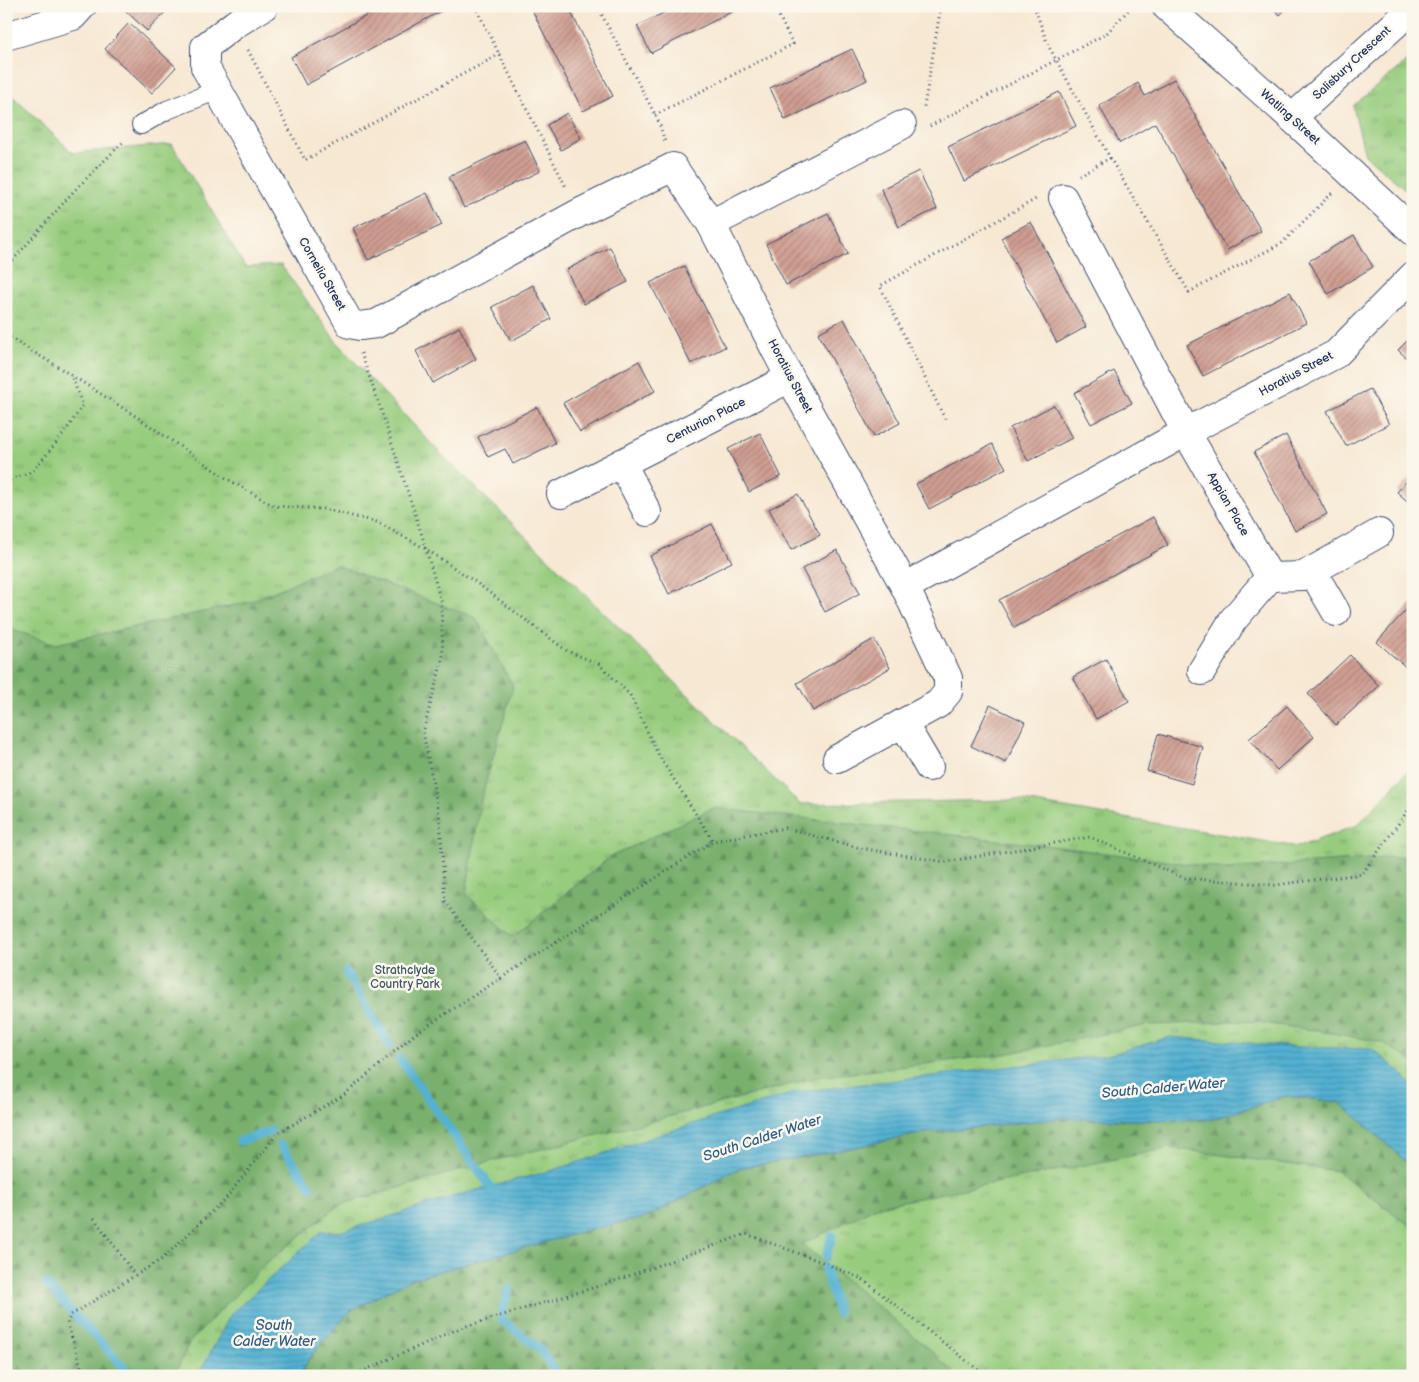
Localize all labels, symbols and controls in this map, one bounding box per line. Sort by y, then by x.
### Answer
street label: Salisbury Crescent [1310,23,1394,103]
street label: Watling Street [1257,86,1323,148]
street label: Cornelia Street [295,235,349,313]
street label: Horatius Street [764,336,816,416]
street label: Horatius Street [1256,348,1336,400]
street label: Centurion Place [664,395,748,447]
street label: Appian Place [1204,469,1252,539]
park label: Strathclyde Country Park [370,963,440,992]
water label: South Calder Water [1101,1074,1226,1102]
water label: South Calder Water [701,1111,824,1165]
water label: South Calder Water [233,1317,316,1350]

